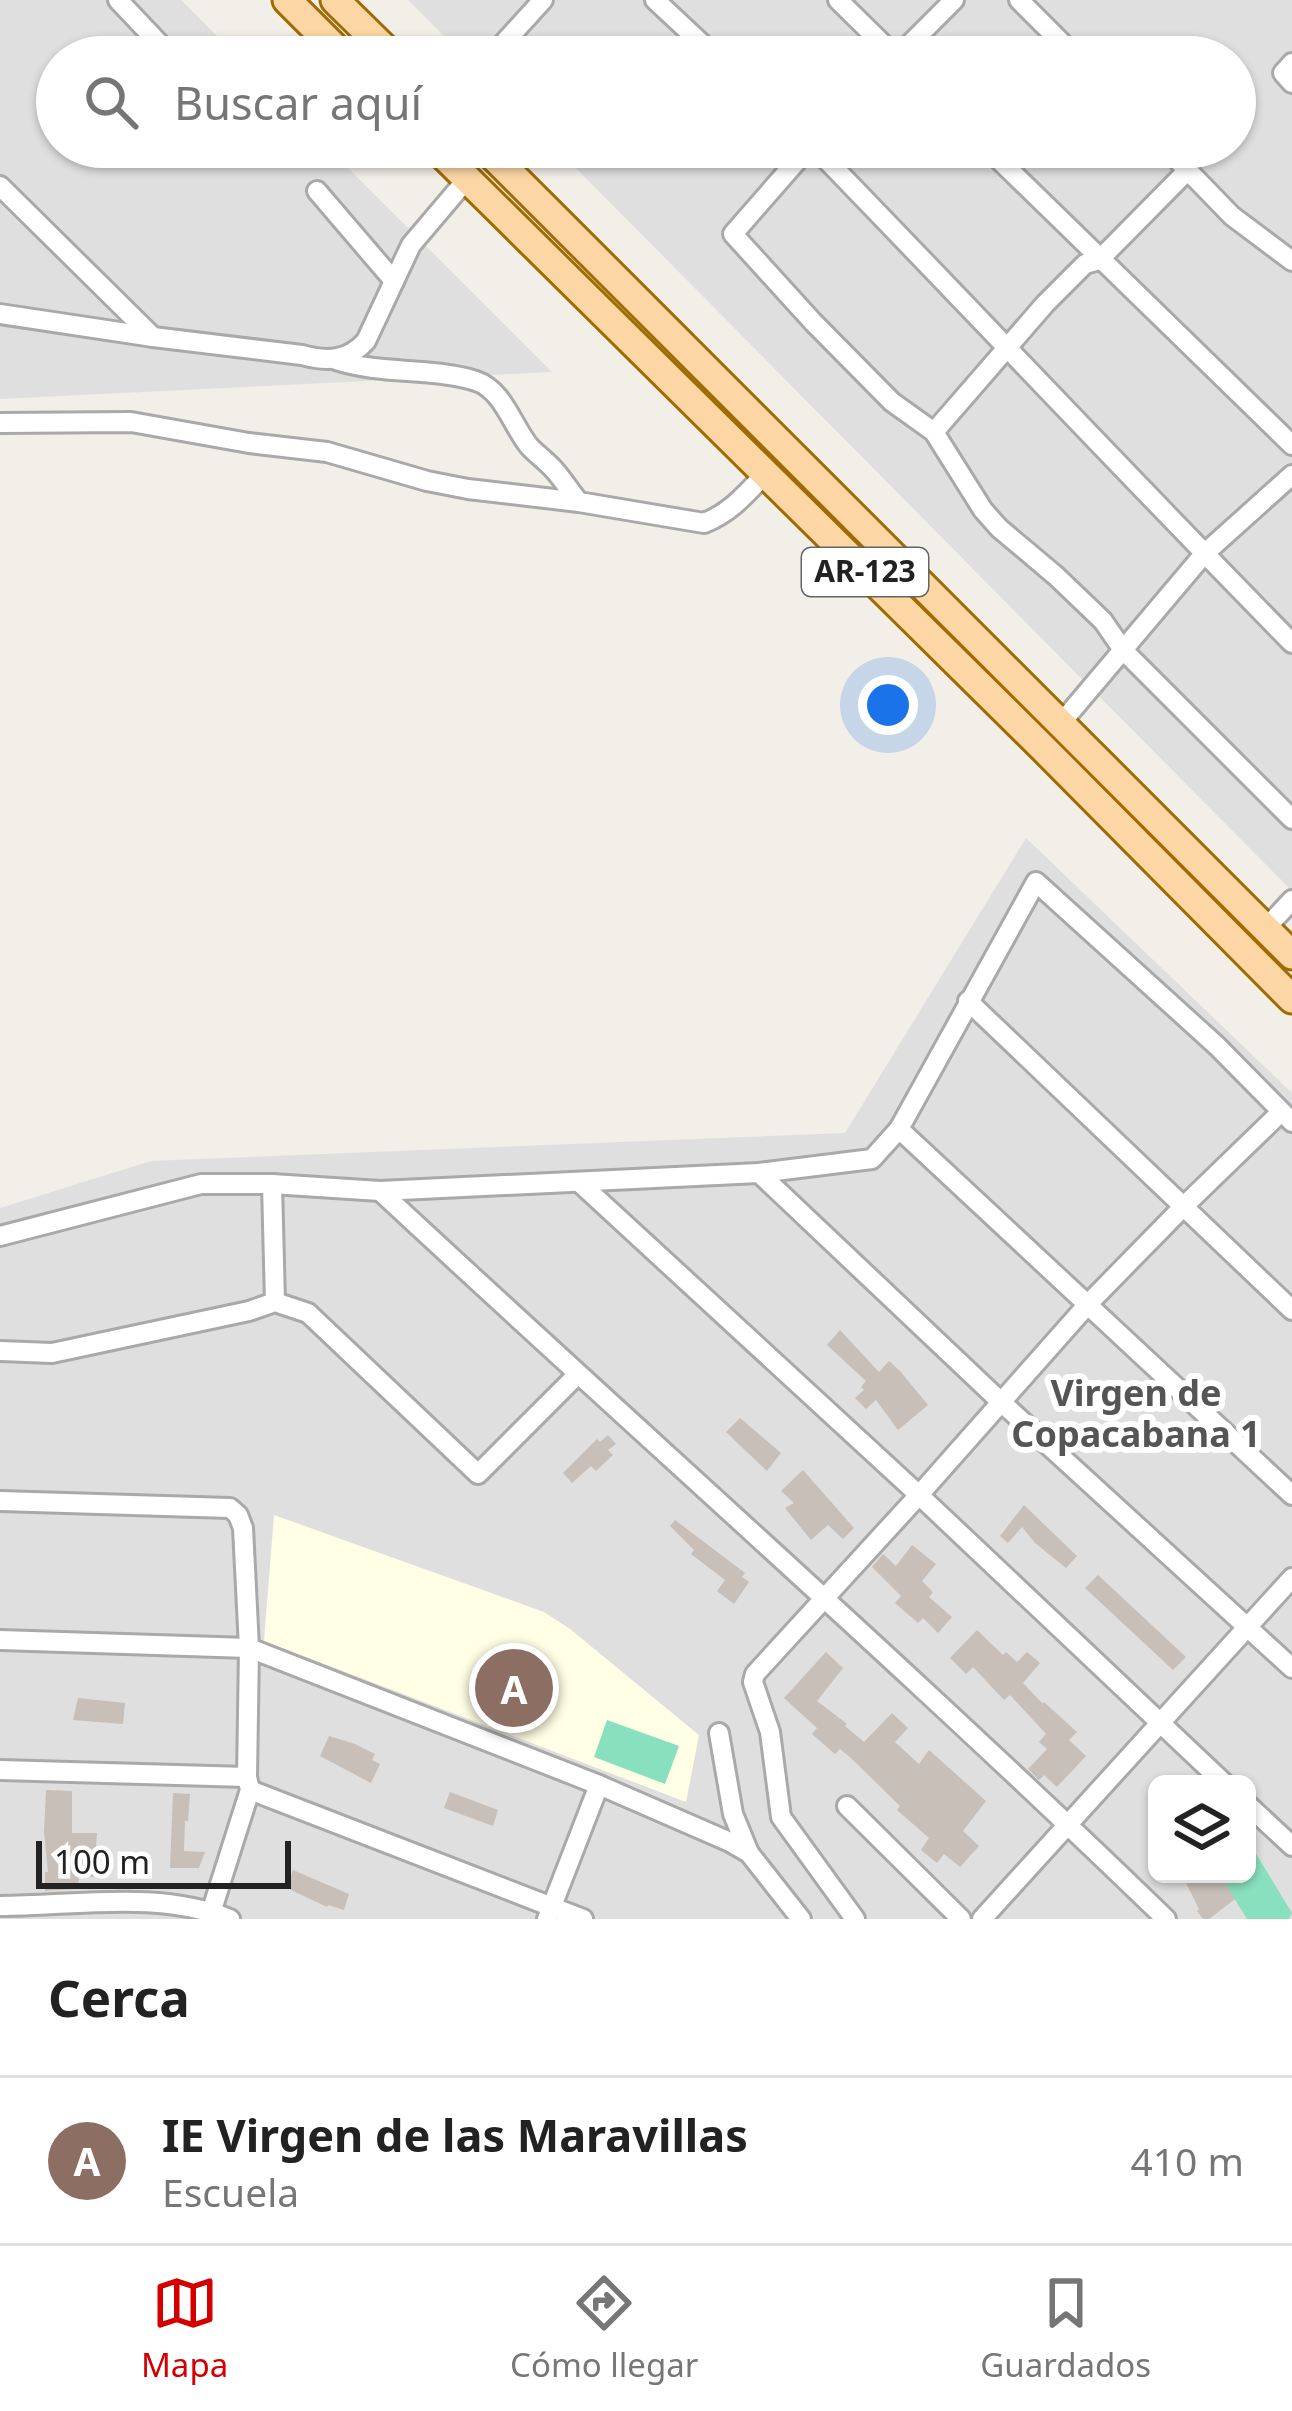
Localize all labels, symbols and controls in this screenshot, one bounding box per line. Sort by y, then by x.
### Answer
search box [36,36,1256,168]
icon: search [78,69,144,135]
text: Buscar aquí [174,72,422,133]
road number: AR-123 [802,548,928,596]
your location [858,675,918,735]
district label: Virgen de Copacabana 1 [1011,1368,1261,1458]
pin: A [475,1643,553,1733]
map controls [1148,1775,1256,1883]
button: layers [1148,1775,1256,1883]
scale bar [36,1835,291,1888]
text: 100 m [54,1839,150,1884]
text: Cerca [48,1962,190,2032]
text: IE Virgen de las Maravillas [162,2104,748,2165]
text: A [74,2134,101,2187]
text: 410 m [1130,2134,1244,2187]
text: Escuela [162,2165,299,2218]
tab: Mapa [141,2270,228,2387]
tab: Cómo llegar [510,2270,698,2387]
tab: Guardados [980,2270,1151,2387]

